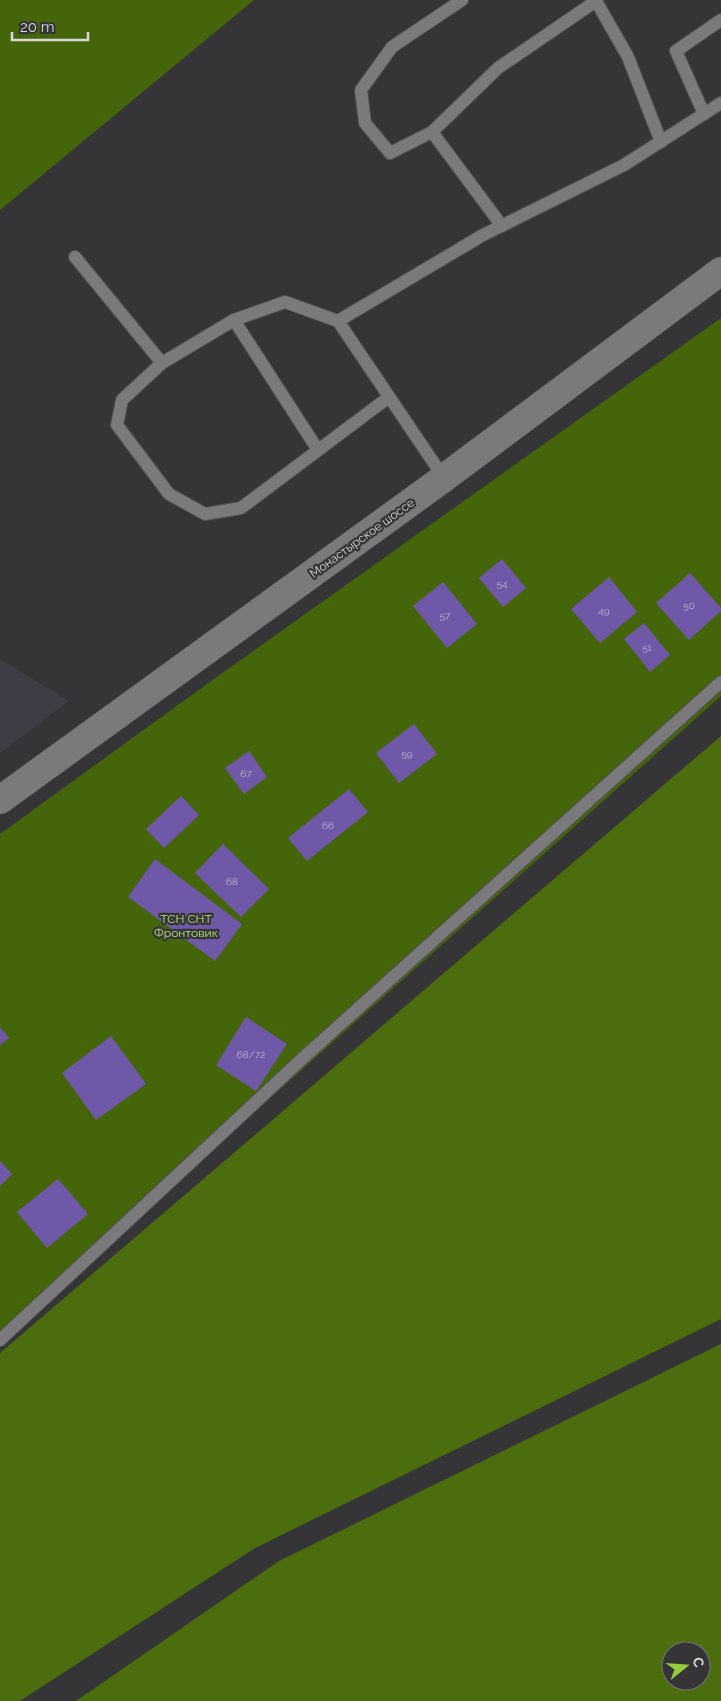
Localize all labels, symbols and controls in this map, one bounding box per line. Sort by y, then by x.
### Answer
scale bar [12,10,89,42]
text: 20 m [20,18,55,36]
street label: Монастырское шоссе [307,495,417,581]
house number: 54 [497,578,508,589]
house number: 50 [683,600,695,611]
house number: 49 [598,605,610,616]
house number: 57 [440,610,451,621]
house number: 51 [642,642,653,653]
house number: 59 [401,748,413,759]
house number: 67 [240,768,252,779]
house number: 66 [322,820,334,831]
house number: 68 [226,876,238,887]
park label: ТСН СНТ Фронтовик [154,912,218,940]
house number: 68/72 [237,1049,265,1060]
north arrow [661,1641,711,1691]
text: С [689,1655,708,1670]

